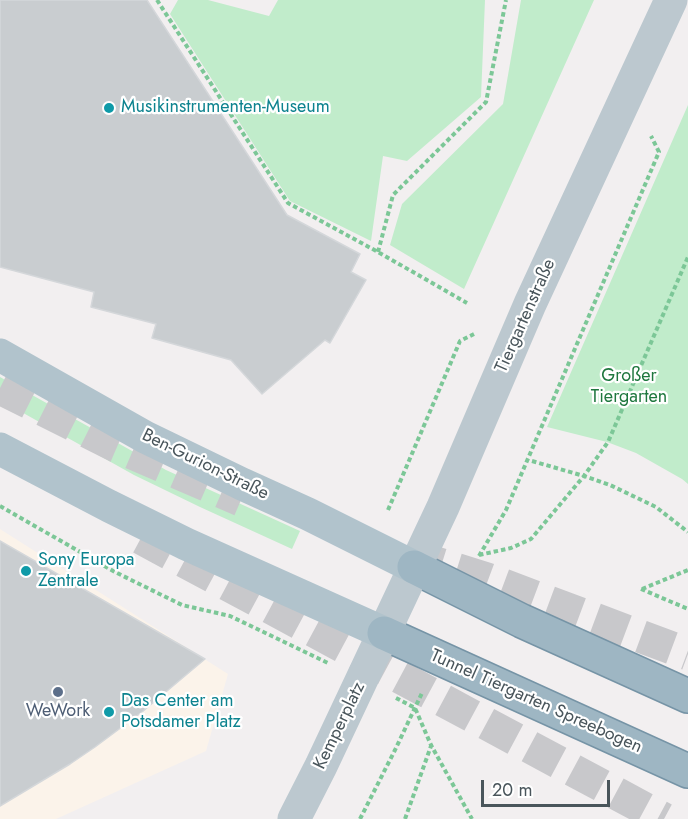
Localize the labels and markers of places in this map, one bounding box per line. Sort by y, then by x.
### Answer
place label: Musikinstrumenten-Museum [121,97,330,119]
marker: Musikinstrumenten-Museum [102,101,116,115]
place label: Sony Europa Zentrale [38,550,134,592]
marker: Sony Europa Zentrale [19,564,33,578]
marker: WeWork [51,685,65,699]
place label: Das Center am Potsdamer Platz [121,691,241,734]
place label: WeWork [26,701,90,723]
marker: Das Center am Potsdamer Platz [102,705,116,719]

